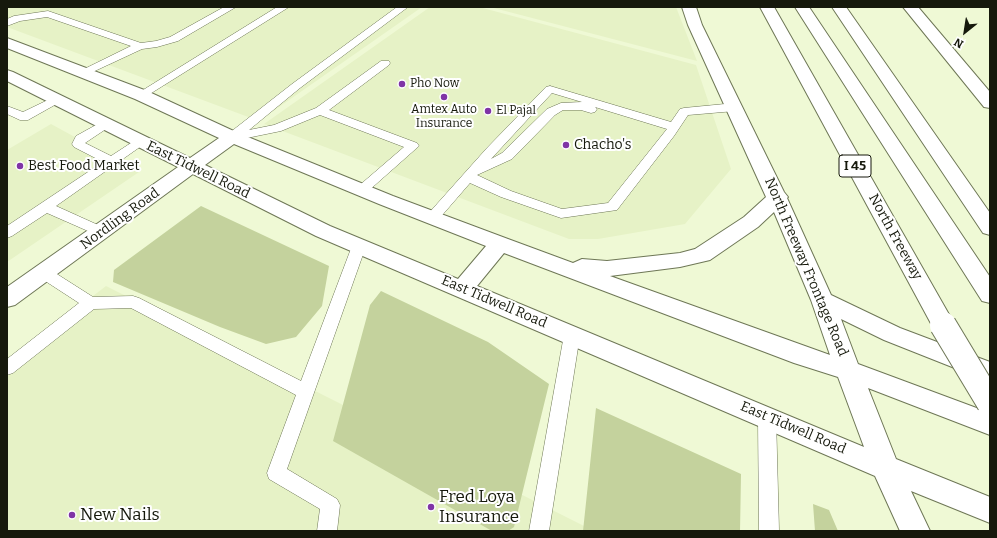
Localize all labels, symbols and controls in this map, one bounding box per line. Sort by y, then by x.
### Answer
north arrow [945,12,985,52]
text: N [952,35,966,51]
place label: Pho Now [410,77,459,91]
marker: Pho Now [397,79,407,89]
marker: Amtex Auto Insurance [439,92,449,102]
place label: Amtex Auto Insurance [411,103,477,131]
place label: El Pajal [496,104,536,118]
marker: El Pajal [483,106,493,116]
place label: Chacho's [574,137,631,153]
street label: East Tidwell Road [143,138,253,202]
marker: Chacho's [561,140,571,150]
road number: I 45 [839,155,871,177]
place label: Best Food Market [28,158,140,174]
marker: Best Food Market [15,161,25,171]
street label: North Freeway Frontage Road [761,175,851,359]
street label: Nordling Road [77,185,163,253]
street label: North Freeway [864,191,926,283]
street label: East Tidwell Road [439,272,549,332]
street label: East Tidwell Road [738,398,848,458]
place label: Fred Loya Insurance [439,487,519,527]
marker: Fred Loya Insurance [426,502,436,512]
place label: New Nails [80,505,160,525]
marker: New Nails [67,510,77,520]

